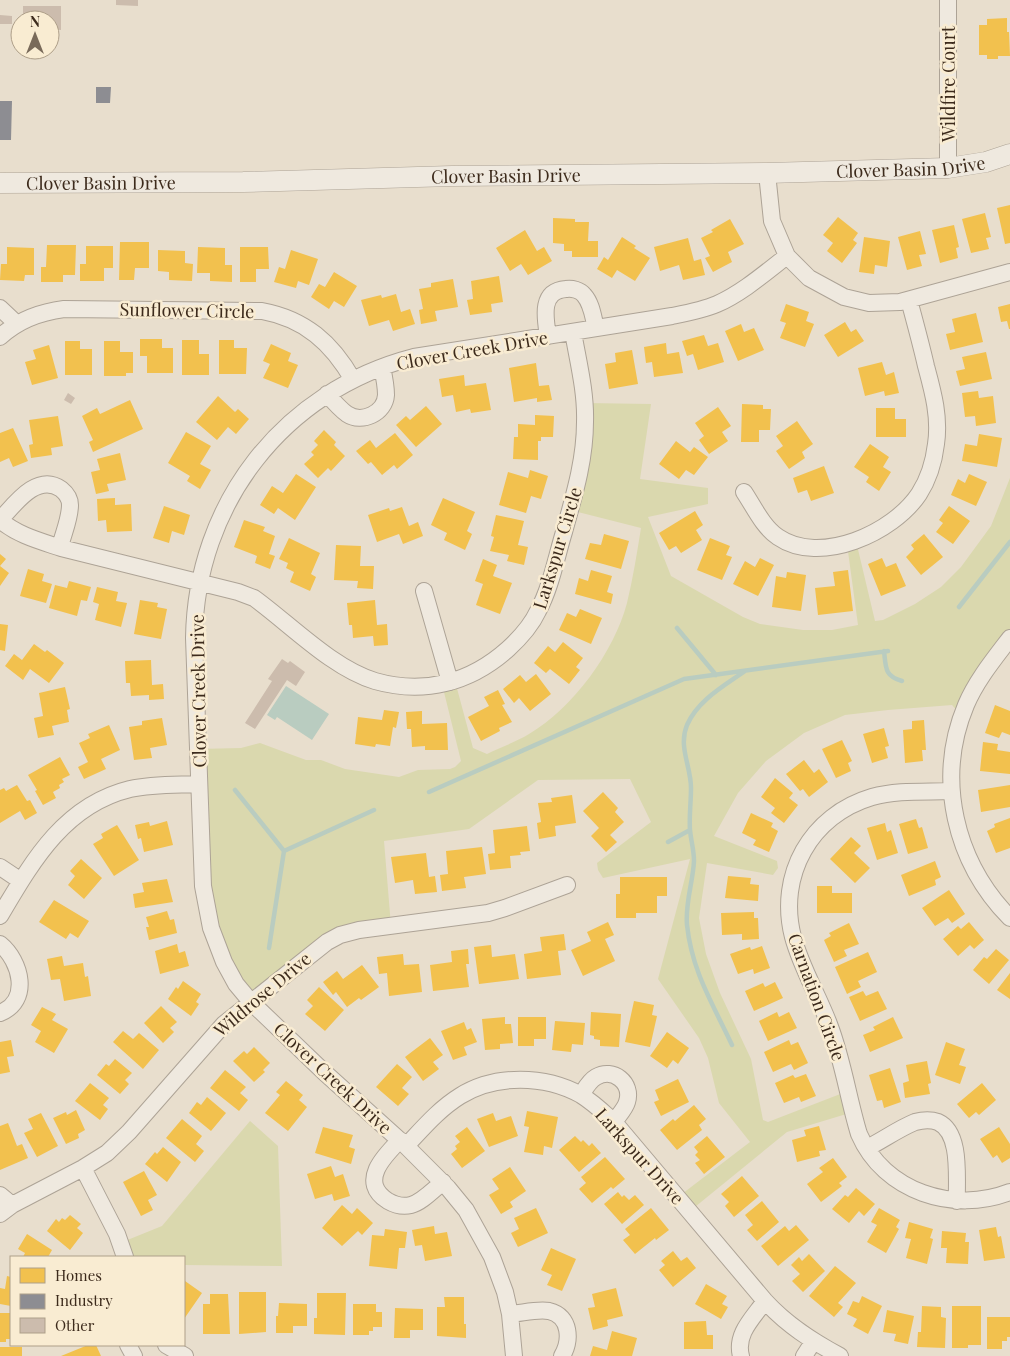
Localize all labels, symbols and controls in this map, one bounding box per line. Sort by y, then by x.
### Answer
north arrow [10,10,60,60]
text: N [30,12,40,31]
street label: Wildfire Court [936,25,960,143]
street label: Clover Basin Drive [836,150,987,183]
street label: Clover Basin Drive [431,163,581,189]
street label: Clover Basin Drive [26,170,176,195]
street label: Sunflower Circle [119,297,255,323]
street label: Clover Creek Drive [394,325,550,375]
street label: Larkspur Circle [527,484,587,612]
street label: Clover Creek Drive [185,614,211,768]
street label: Carnation Circle [783,930,851,1064]
street label: Wildrose Drive [208,946,316,1042]
street label: Clover Creek Drive [269,1017,397,1139]
street label: Larkspur Drive [590,1103,690,1209]
legend [10,1256,185,1346]
text: Homes [55,1265,102,1285]
text: Industry [55,1290,113,1310]
text: Other [55,1315,95,1335]

